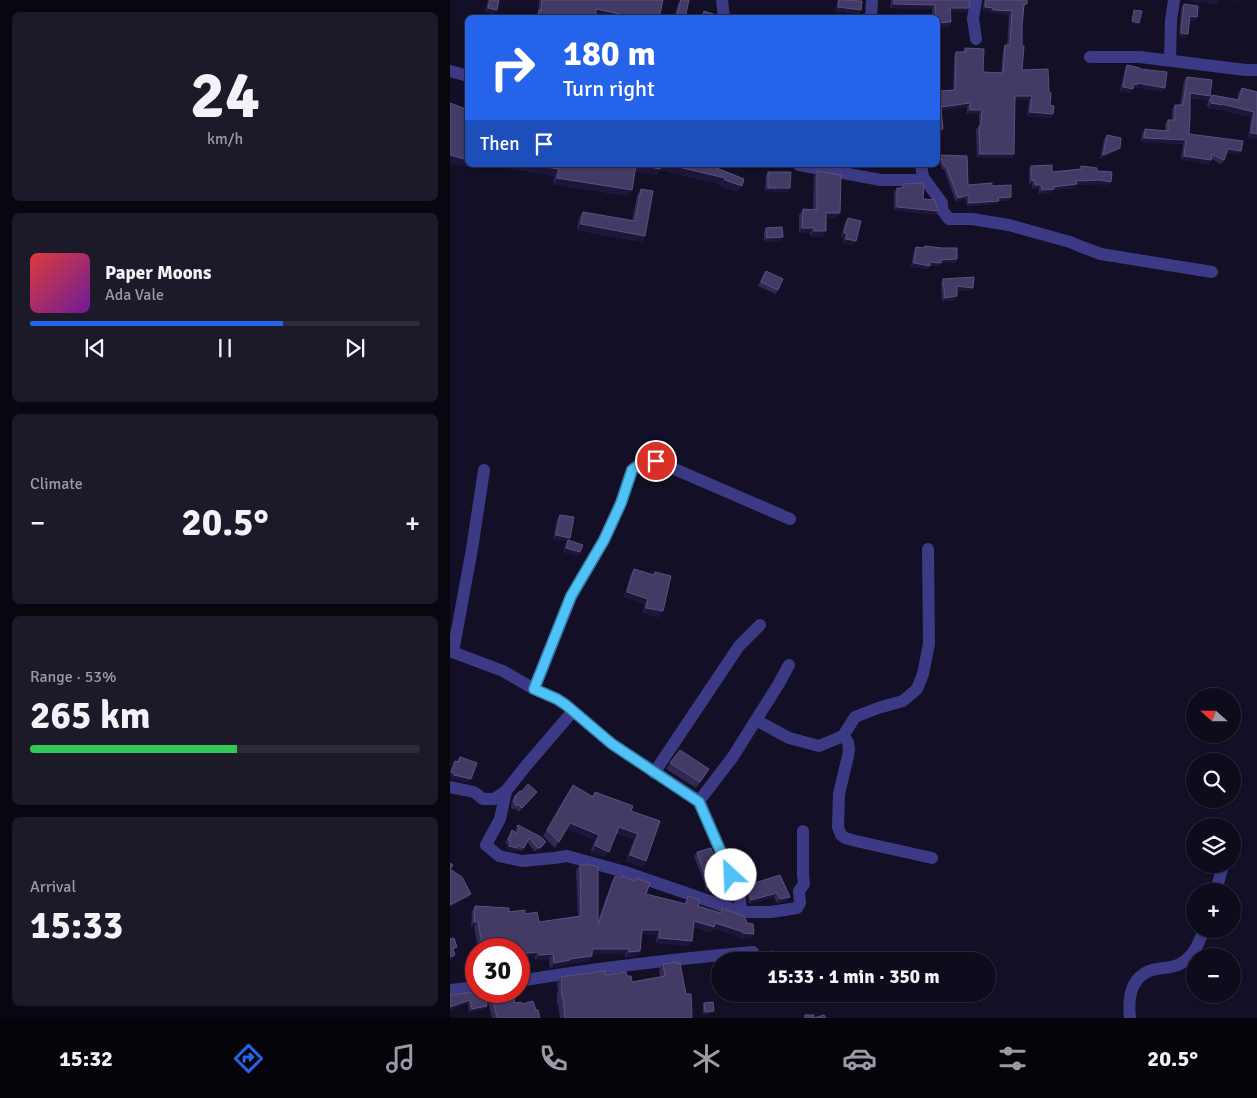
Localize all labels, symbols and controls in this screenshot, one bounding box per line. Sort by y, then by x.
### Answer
text: 180 m [563,32,656,75]
icon: right [480,35,545,100]
text: 24 [190,56,260,136]
text: Turn right [563,75,655,102]
text: km/h [207,129,243,149]
icon: arrive [530,130,558,158]
text: Then [480,132,520,156]
text: Paper Moons [105,261,211,285]
text: Ada Vale [105,285,164,305]
icon: previous [81,334,109,362]
icon: pause [211,334,239,362]
icon: next [341,334,369,362]
pin [635,440,677,482]
icon: arrive [642,447,670,475]
text: Climate [30,474,83,494]
text: 20.5° [181,499,269,546]
text: − [30,506,45,540]
text: + [405,506,420,540]
text: Range · 53% [30,667,116,687]
north arrow [1186,688,1241,742]
map controls [1186,688,1241,1003]
text: 265 km [30,692,151,739]
button: search [1186,753,1241,808]
button: layers [1186,818,1241,873]
position arrow [704,848,756,900]
text: Arrival [30,877,76,897]
button: + [1186,883,1241,938]
text: 15:33 [30,902,123,949]
speed limit sign: 30 [465,938,530,1003]
button: − [1186,948,1241,1003]
text: 15:33 · 1 min · 350 m [767,965,940,989]
icon: directions [231,1041,266,1076]
icon: music [383,1041,418,1076]
icon: phone [536,1041,571,1076]
icon: climate [689,1041,724,1076]
icon: car [842,1041,877,1076]
icon: filters [995,1041,1030,1076]
text: 15:32 [59,1045,113,1072]
text: 20.5° [1147,1045,1198,1072]

